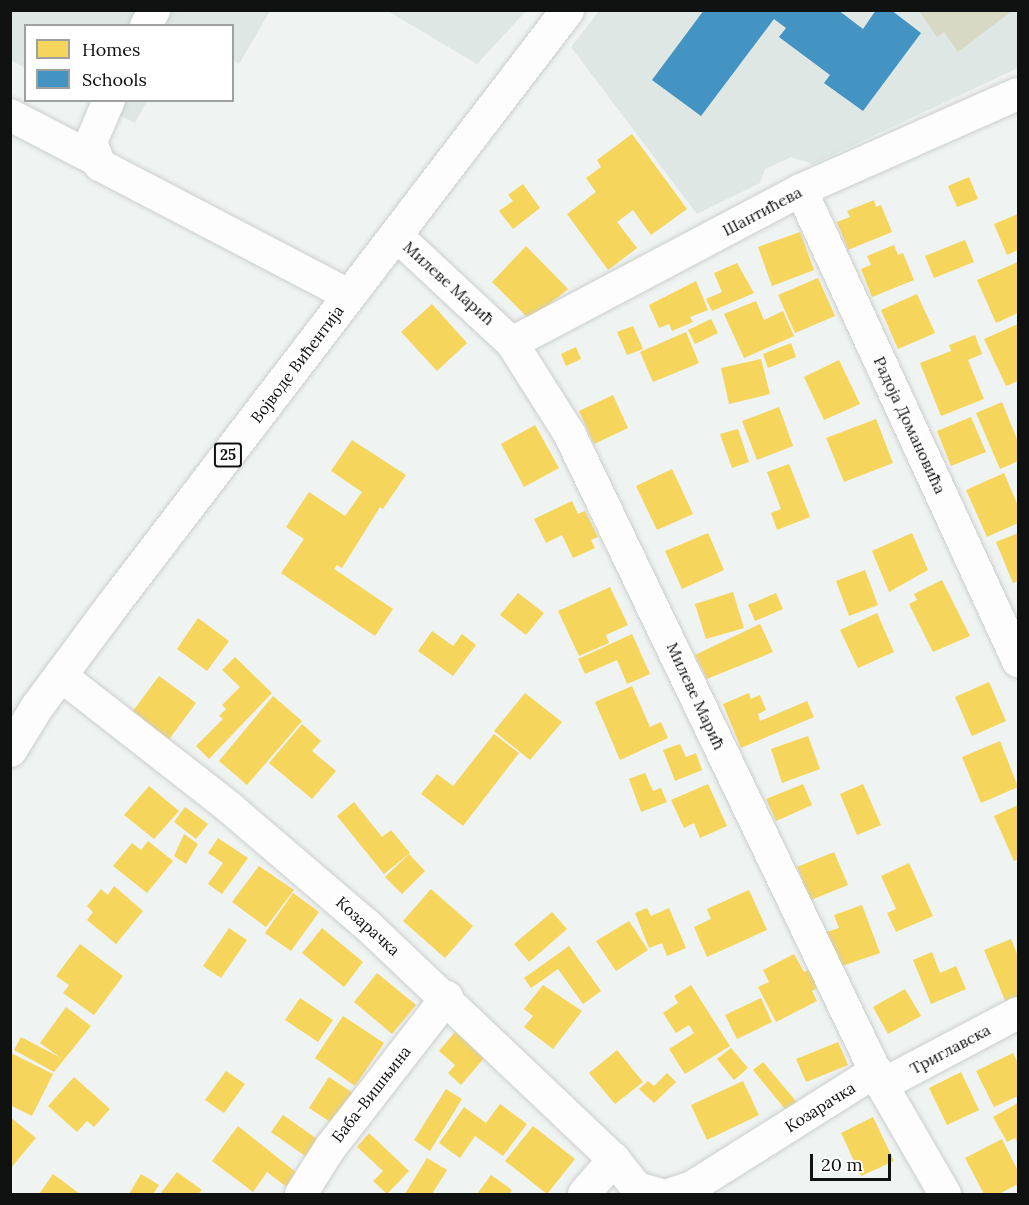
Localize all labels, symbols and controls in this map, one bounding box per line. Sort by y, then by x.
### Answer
legend [24,24,234,102]
text: Homes [82,38,140,61]
text: Schools [82,68,147,91]
street label: Шантићева [719,182,805,240]
street label: Милеве Марић [399,237,499,329]
street label: Војводе Вићентија [247,301,347,427]
street label: Радоја Домановића [870,353,950,497]
road number: 25 [213,443,243,467]
street label: Милеве Марић [663,639,729,753]
street label: Козарачка [332,892,404,960]
street label: Триглавска [907,1020,993,1078]
street label: Баба-Вишњина [327,1042,415,1146]
street label: Козарачка [781,1078,859,1136]
scale bar [813,1142,894,1180]
text: 20 m [821,1153,863,1176]

